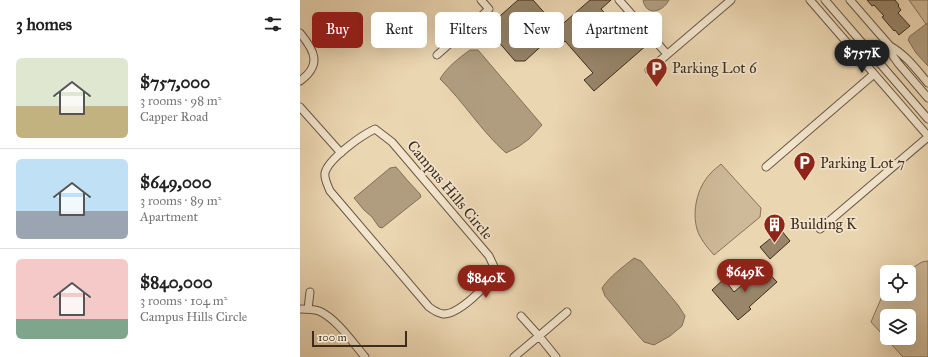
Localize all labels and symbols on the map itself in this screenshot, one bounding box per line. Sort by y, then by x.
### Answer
pin: $757K [834,40,890,74]
parking icon: Parking Lot 6 [644,55,670,88]
place label: Parking Lot 6 [672,59,758,77]
street label: Campus Hills Circle [403,137,497,243]
parking icon: Parking Lot 7 [792,150,818,183]
place label: Parking Lot 7 [820,154,905,172]
building icon: Building K [762,211,788,244]
place label: Building K [790,215,857,233]
pin: $649K [717,259,773,293]
pin: $840K [458,265,514,299]
scale bar [312,329,407,348]

